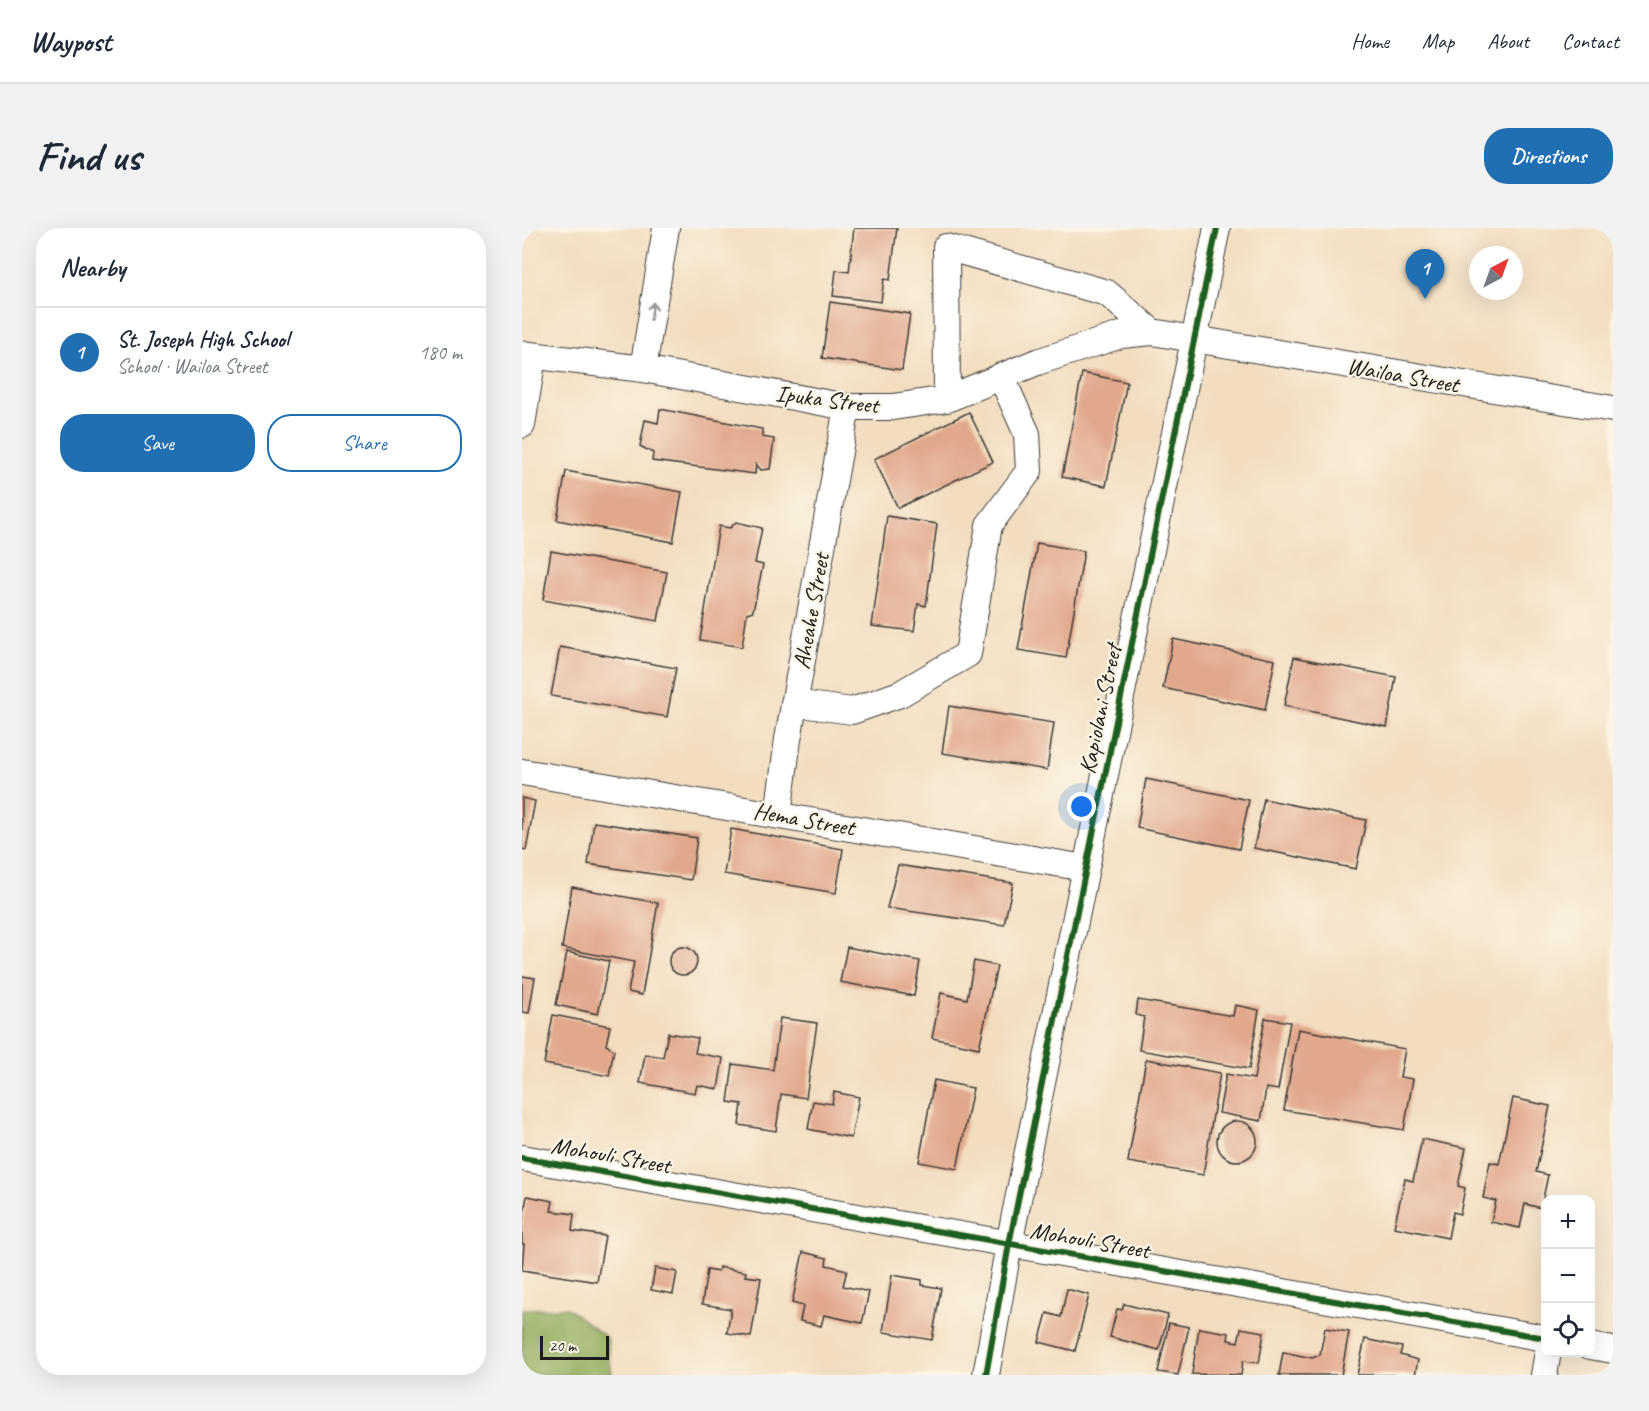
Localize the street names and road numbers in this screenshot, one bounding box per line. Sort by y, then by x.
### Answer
street label: Wailoa Street [1345,350,1463,400]
street label: Ipuka Street [774,378,882,420]
street label: Aheahe Street [786,549,836,671]
street label: Kapiolani Street [1072,639,1129,776]
street label: Hema Street [751,795,859,843]
street label: Mohouli Street [549,1130,675,1181]
street label: Mohouli Street [1028,1215,1154,1266]

